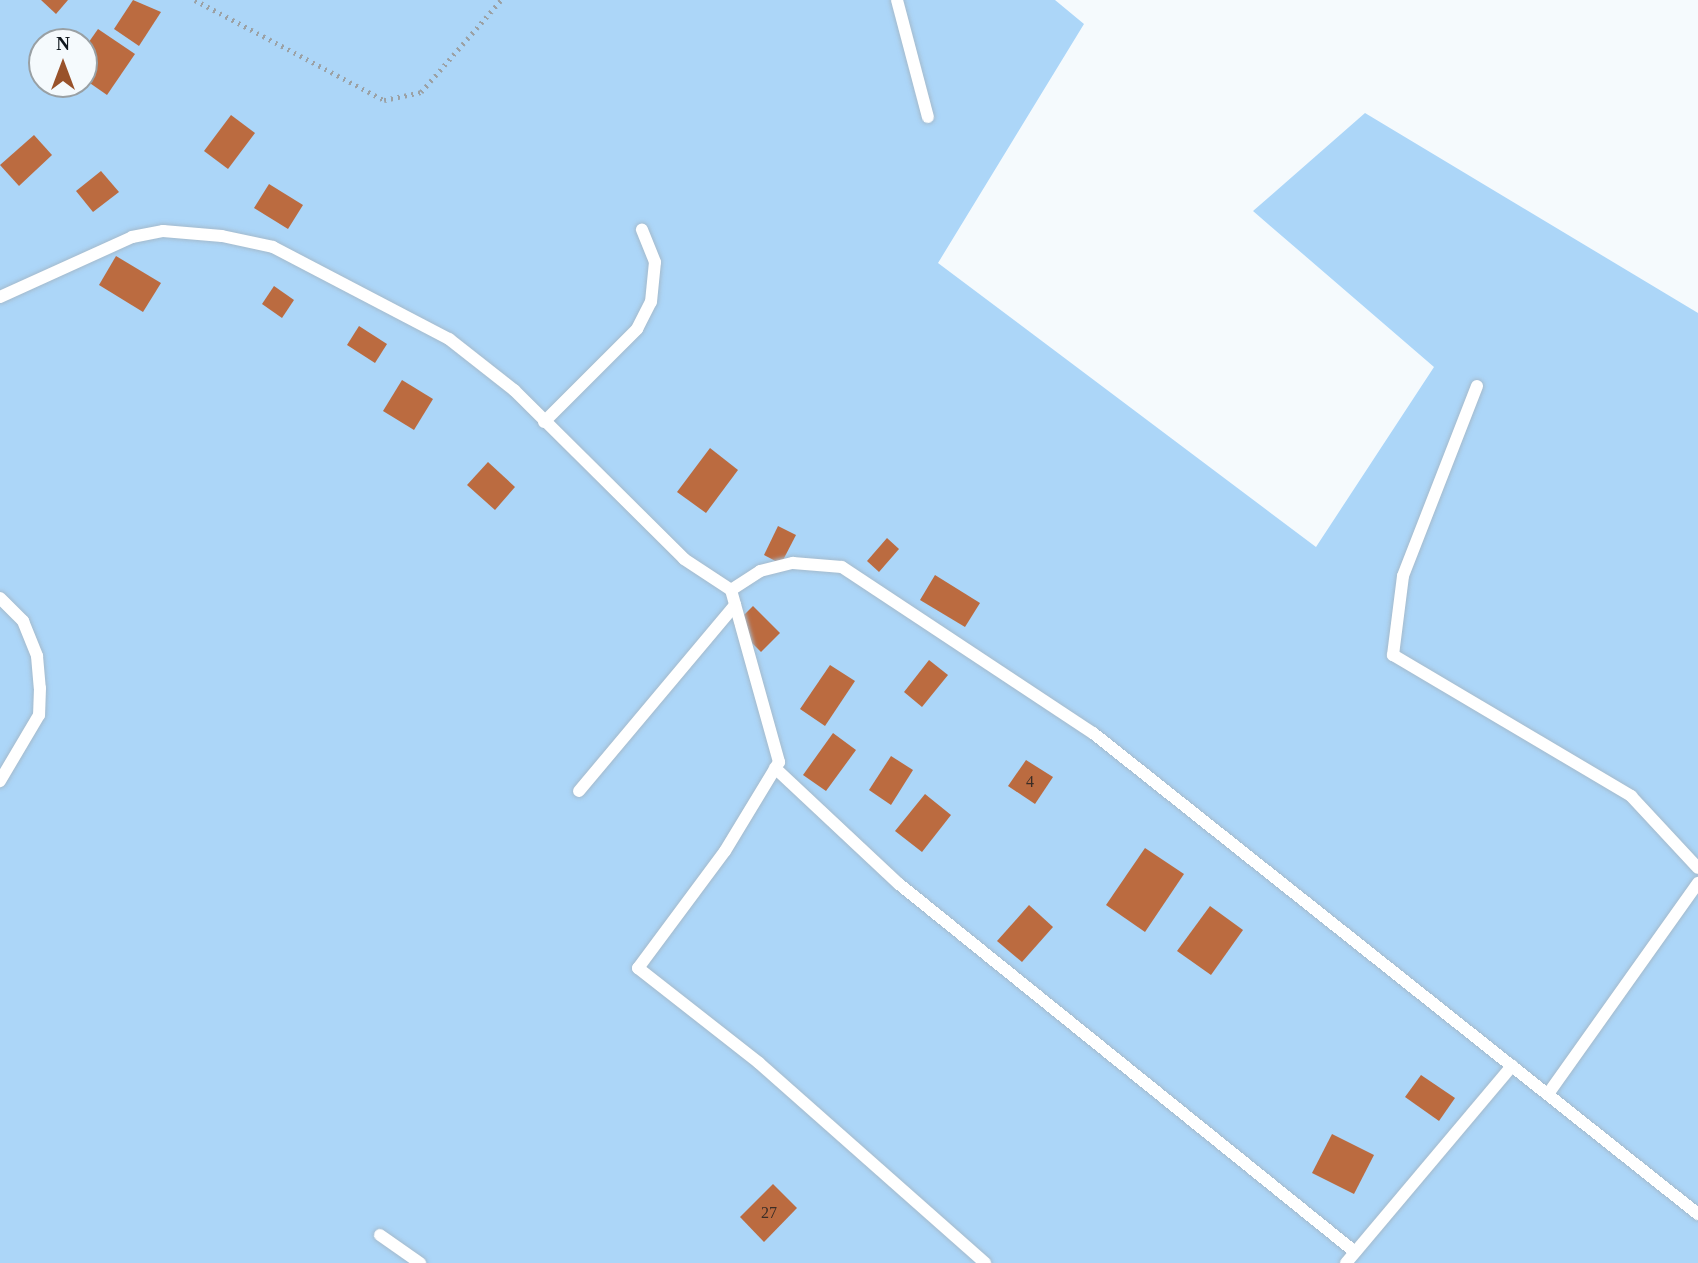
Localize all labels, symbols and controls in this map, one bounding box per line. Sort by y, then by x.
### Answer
north arrow [28,28,98,98]
text: N [56,33,70,54]
house number: 4 [1026,772,1034,792]
house number: 27 [761,1203,777,1223]

